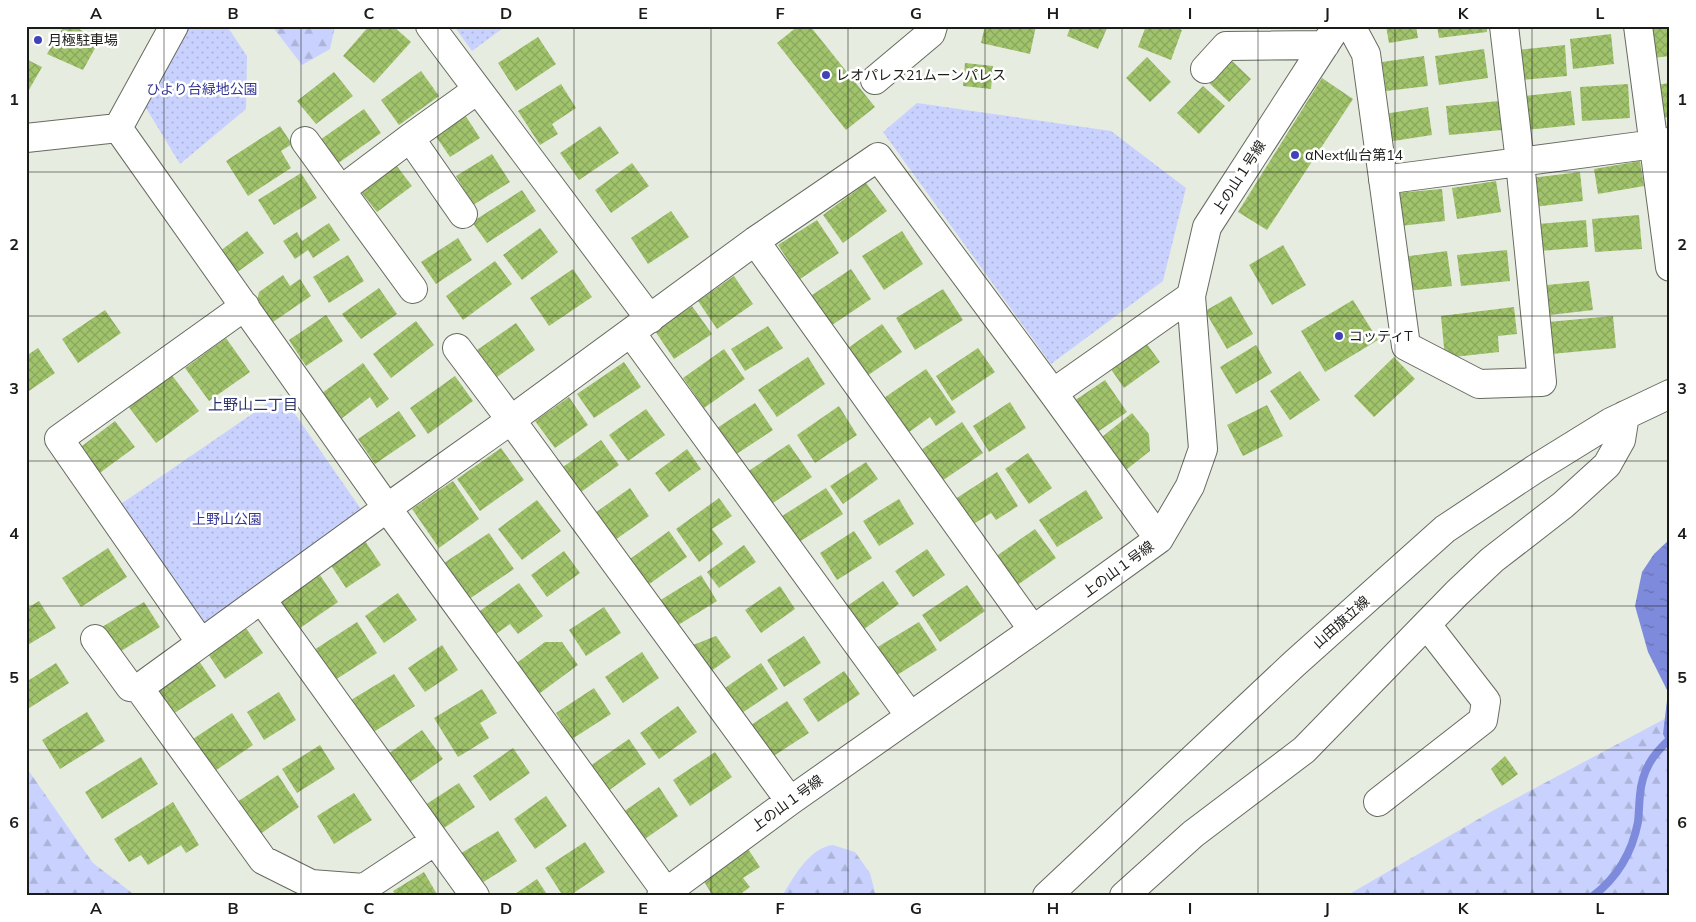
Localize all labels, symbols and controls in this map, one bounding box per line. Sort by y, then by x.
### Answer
text: A [90,3,102,23]
text: B [227,3,239,23]
text: C [364,3,375,23]
text: D [500,3,512,23]
text: E [638,3,648,23]
text: F [775,3,785,23]
text: G [910,3,922,23]
text: H [1047,3,1059,23]
text: I [1188,3,1192,23]
text: J [1324,3,1330,23]
text: K [1458,3,1470,23]
text: L [1596,3,1605,23]
place label: 月極駐車場 [48,31,118,49]
marker: 月極駐車場 [32,34,44,46]
place label: レオパレス21ムーンパレス [836,66,1006,84]
marker: レオパレス21ムーンパレス [820,69,832,81]
park label: ひより台緑地公園 [146,80,258,98]
text: 1 [9,89,19,109]
text: 1 [1677,89,1687,109]
street label: 上の山１号線 [1209,137,1269,217]
place label: αNext仙台第14 [1305,146,1404,164]
marker: αNext仙台第14 [1289,149,1301,161]
text: 2 [9,234,19,254]
text: 2 [1677,234,1687,254]
place label: コッティT [1349,327,1413,345]
marker: コッティT [1333,330,1345,342]
text: 3 [9,378,19,398]
text: 3 [1677,378,1687,398]
district label: 上野山二丁目 [208,395,298,414]
park label: 上野山公園 [192,510,262,528]
text: 4 [9,523,19,543]
text: 4 [1677,523,1687,543]
street label: 上の山１号線 [1079,537,1157,601]
street label: 山田旗立線 [1309,592,1373,652]
text: 5 [9,667,19,687]
text: 5 [1677,667,1687,687]
street label: 上の山１号線 [748,771,826,835]
text: 6 [9,812,19,832]
text: 6 [1677,812,1687,832]
text: A [90,898,102,918]
text: B [227,898,239,918]
text: C [364,898,375,918]
text: D [500,898,512,918]
text: E [638,898,648,918]
text: F [775,898,785,918]
text: G [910,898,922,918]
text: H [1047,898,1059,918]
text: I [1188,898,1192,918]
text: J [1324,898,1330,918]
text: K [1458,898,1470,918]
text: L [1596,898,1605,918]

